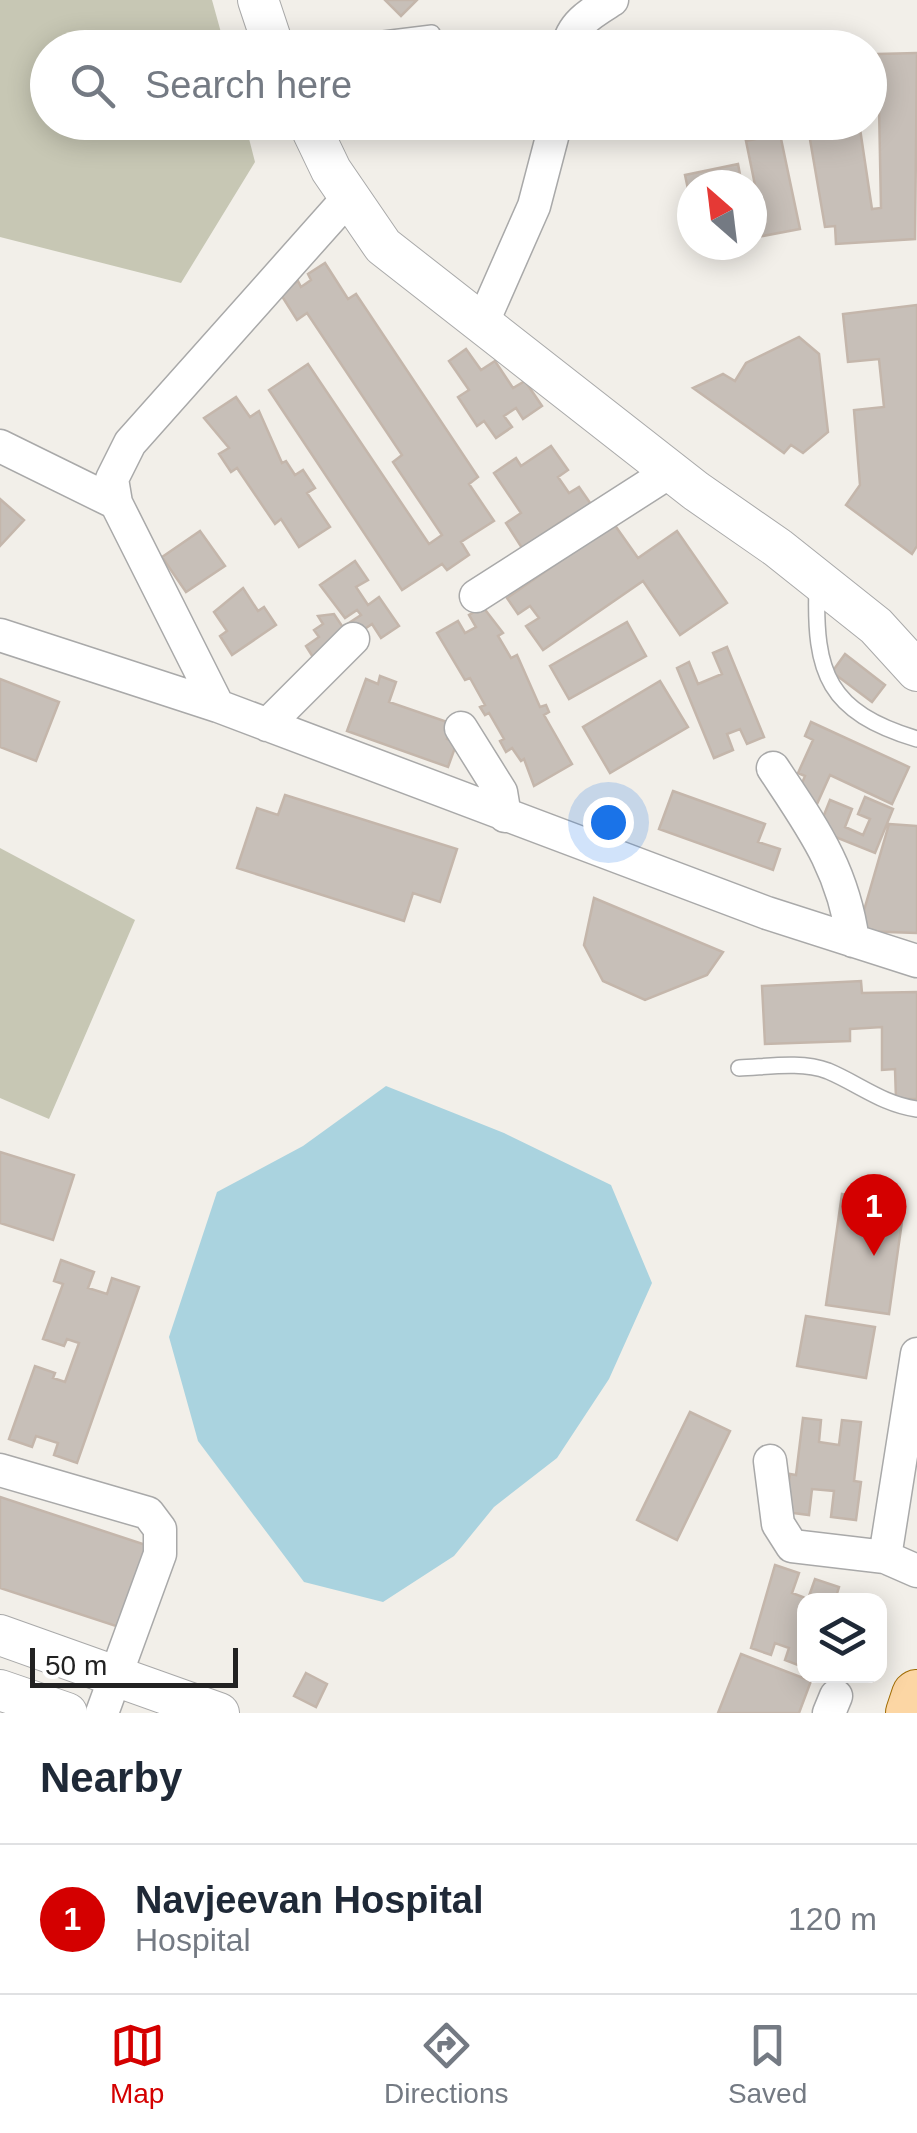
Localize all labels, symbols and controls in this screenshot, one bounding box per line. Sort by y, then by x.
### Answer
search box [30,30,887,140]
icon: search [65,58,120,113]
text: Search here [145,64,352,106]
north arrow [677,170,767,260]
your location [583,797,634,848]
pin: 1 [842,1174,906,1256]
map controls [797,1593,887,1683]
button: layers [797,1593,887,1683]
scale bar [30,1643,238,1688]
text: 50 m [45,1650,107,1681]
text: Nearby [40,1754,182,1801]
text: Navjeevan Hospital [135,1879,483,1921]
text: 1 [64,1901,81,1937]
text: 120 m [788,1901,877,1937]
text: Hospital [135,1922,251,1958]
tab: Map [110,2018,165,2110]
tab: Directions [384,2018,509,2110]
tab: Saved [728,2018,807,2110]

